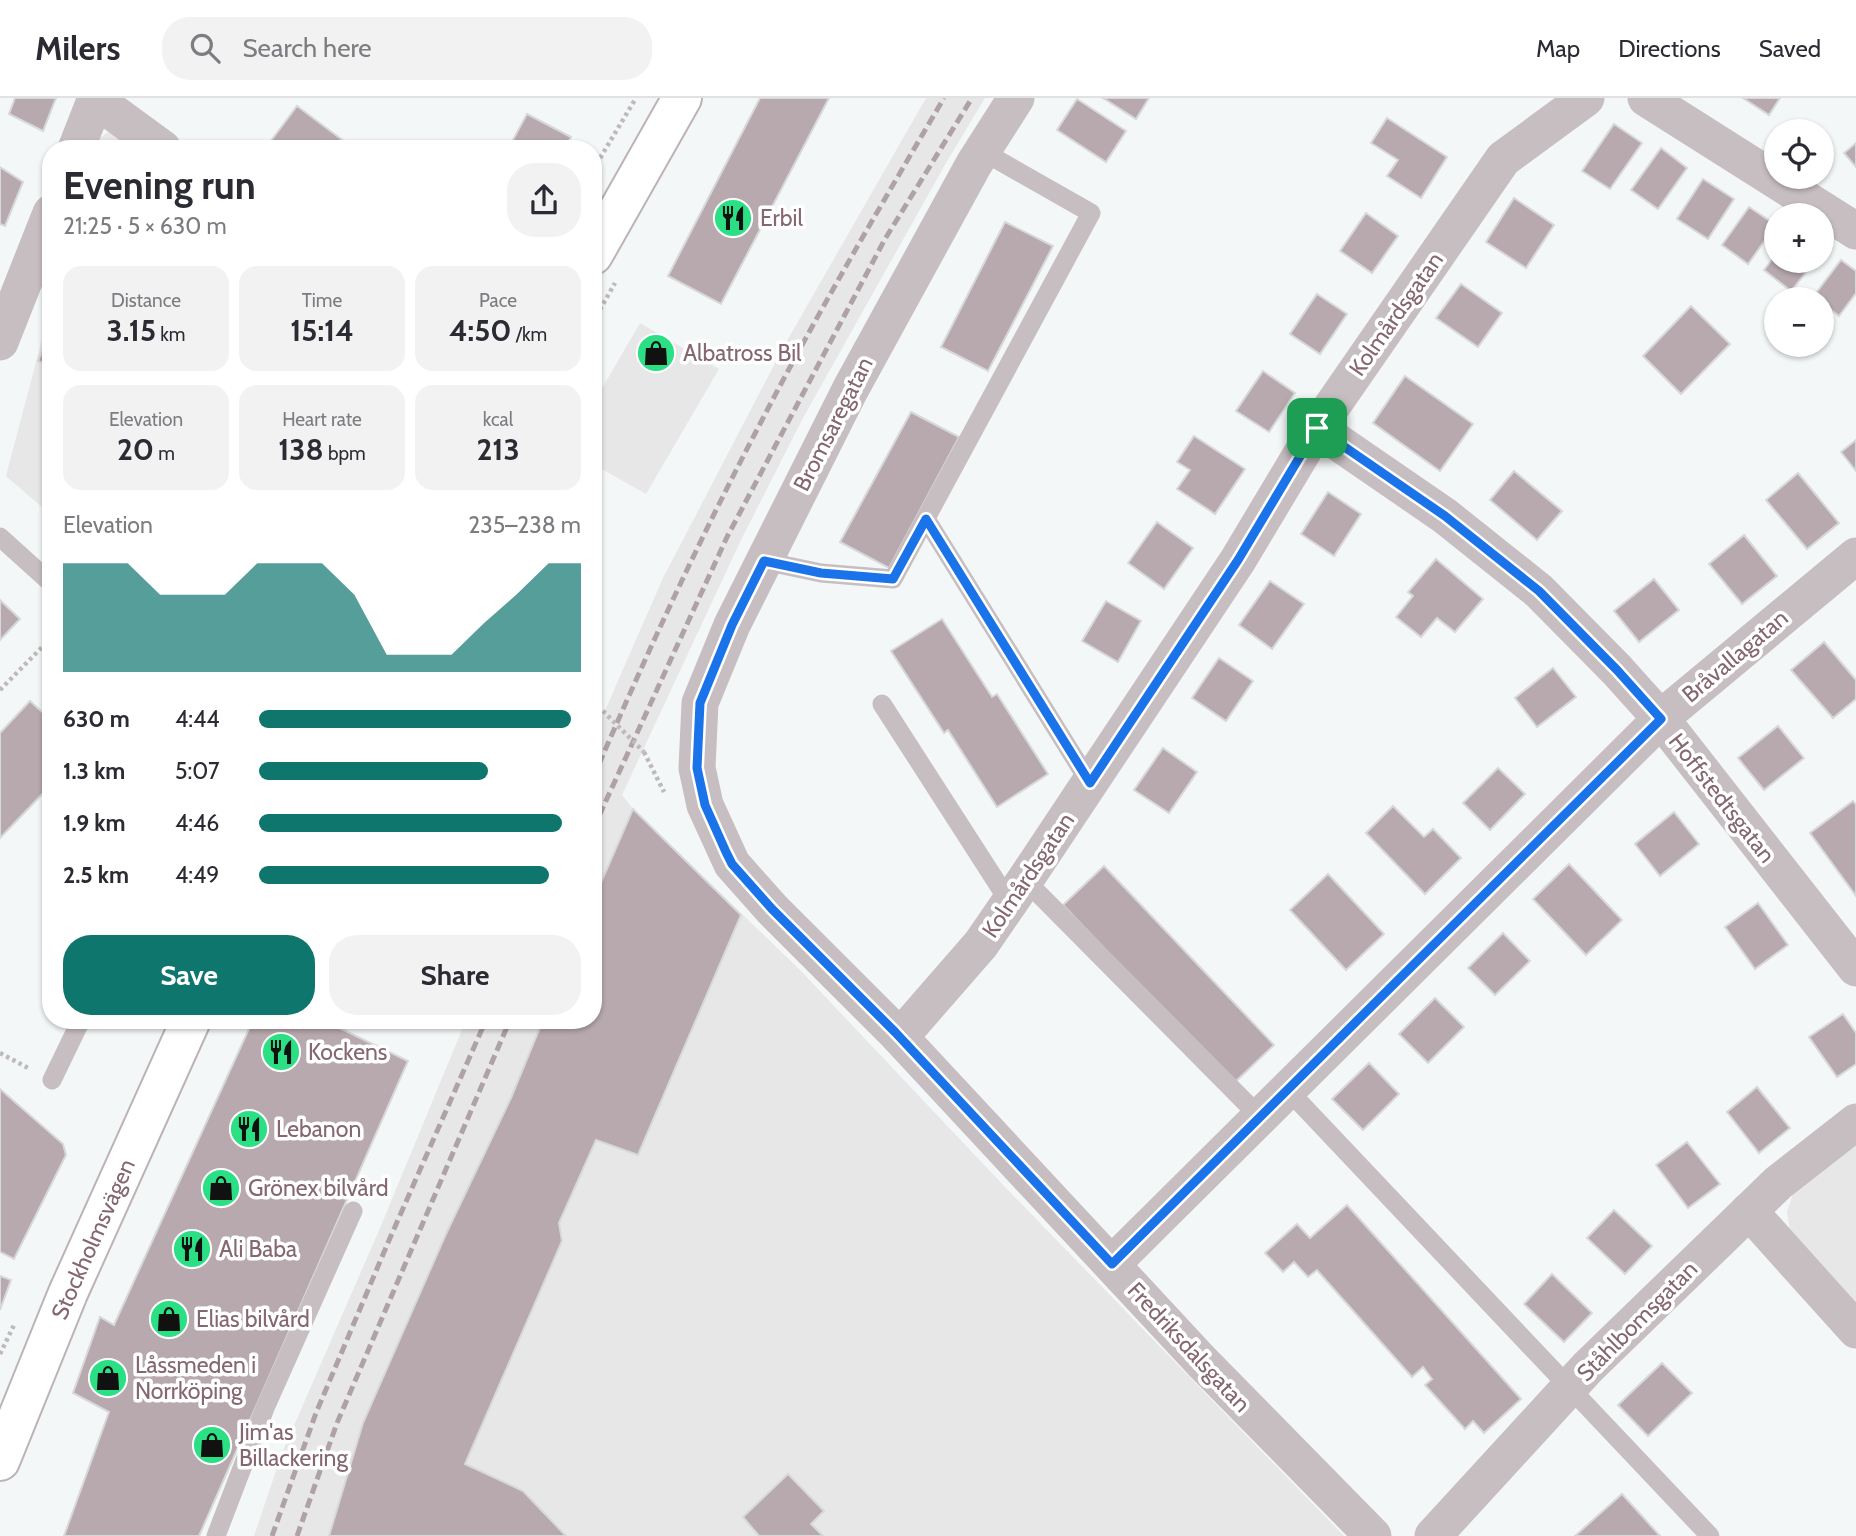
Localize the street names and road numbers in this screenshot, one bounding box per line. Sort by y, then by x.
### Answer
street label: Kolmårdsgatan [1343,247,1449,381]
street label: Bromsaregatan [787,352,879,496]
street label: Bråvallagatan [1676,604,1794,708]
street label: Hoffstedtsgatan [1663,728,1781,868]
street label: Kolmårdsgatan [976,807,1080,943]
street label: Stockholmsvägen [45,1154,141,1324]
street label: Ståhlbomsgatan [1571,1255,1703,1387]
street label: Fredriksdalsgatan [1122,1276,1256,1418]

